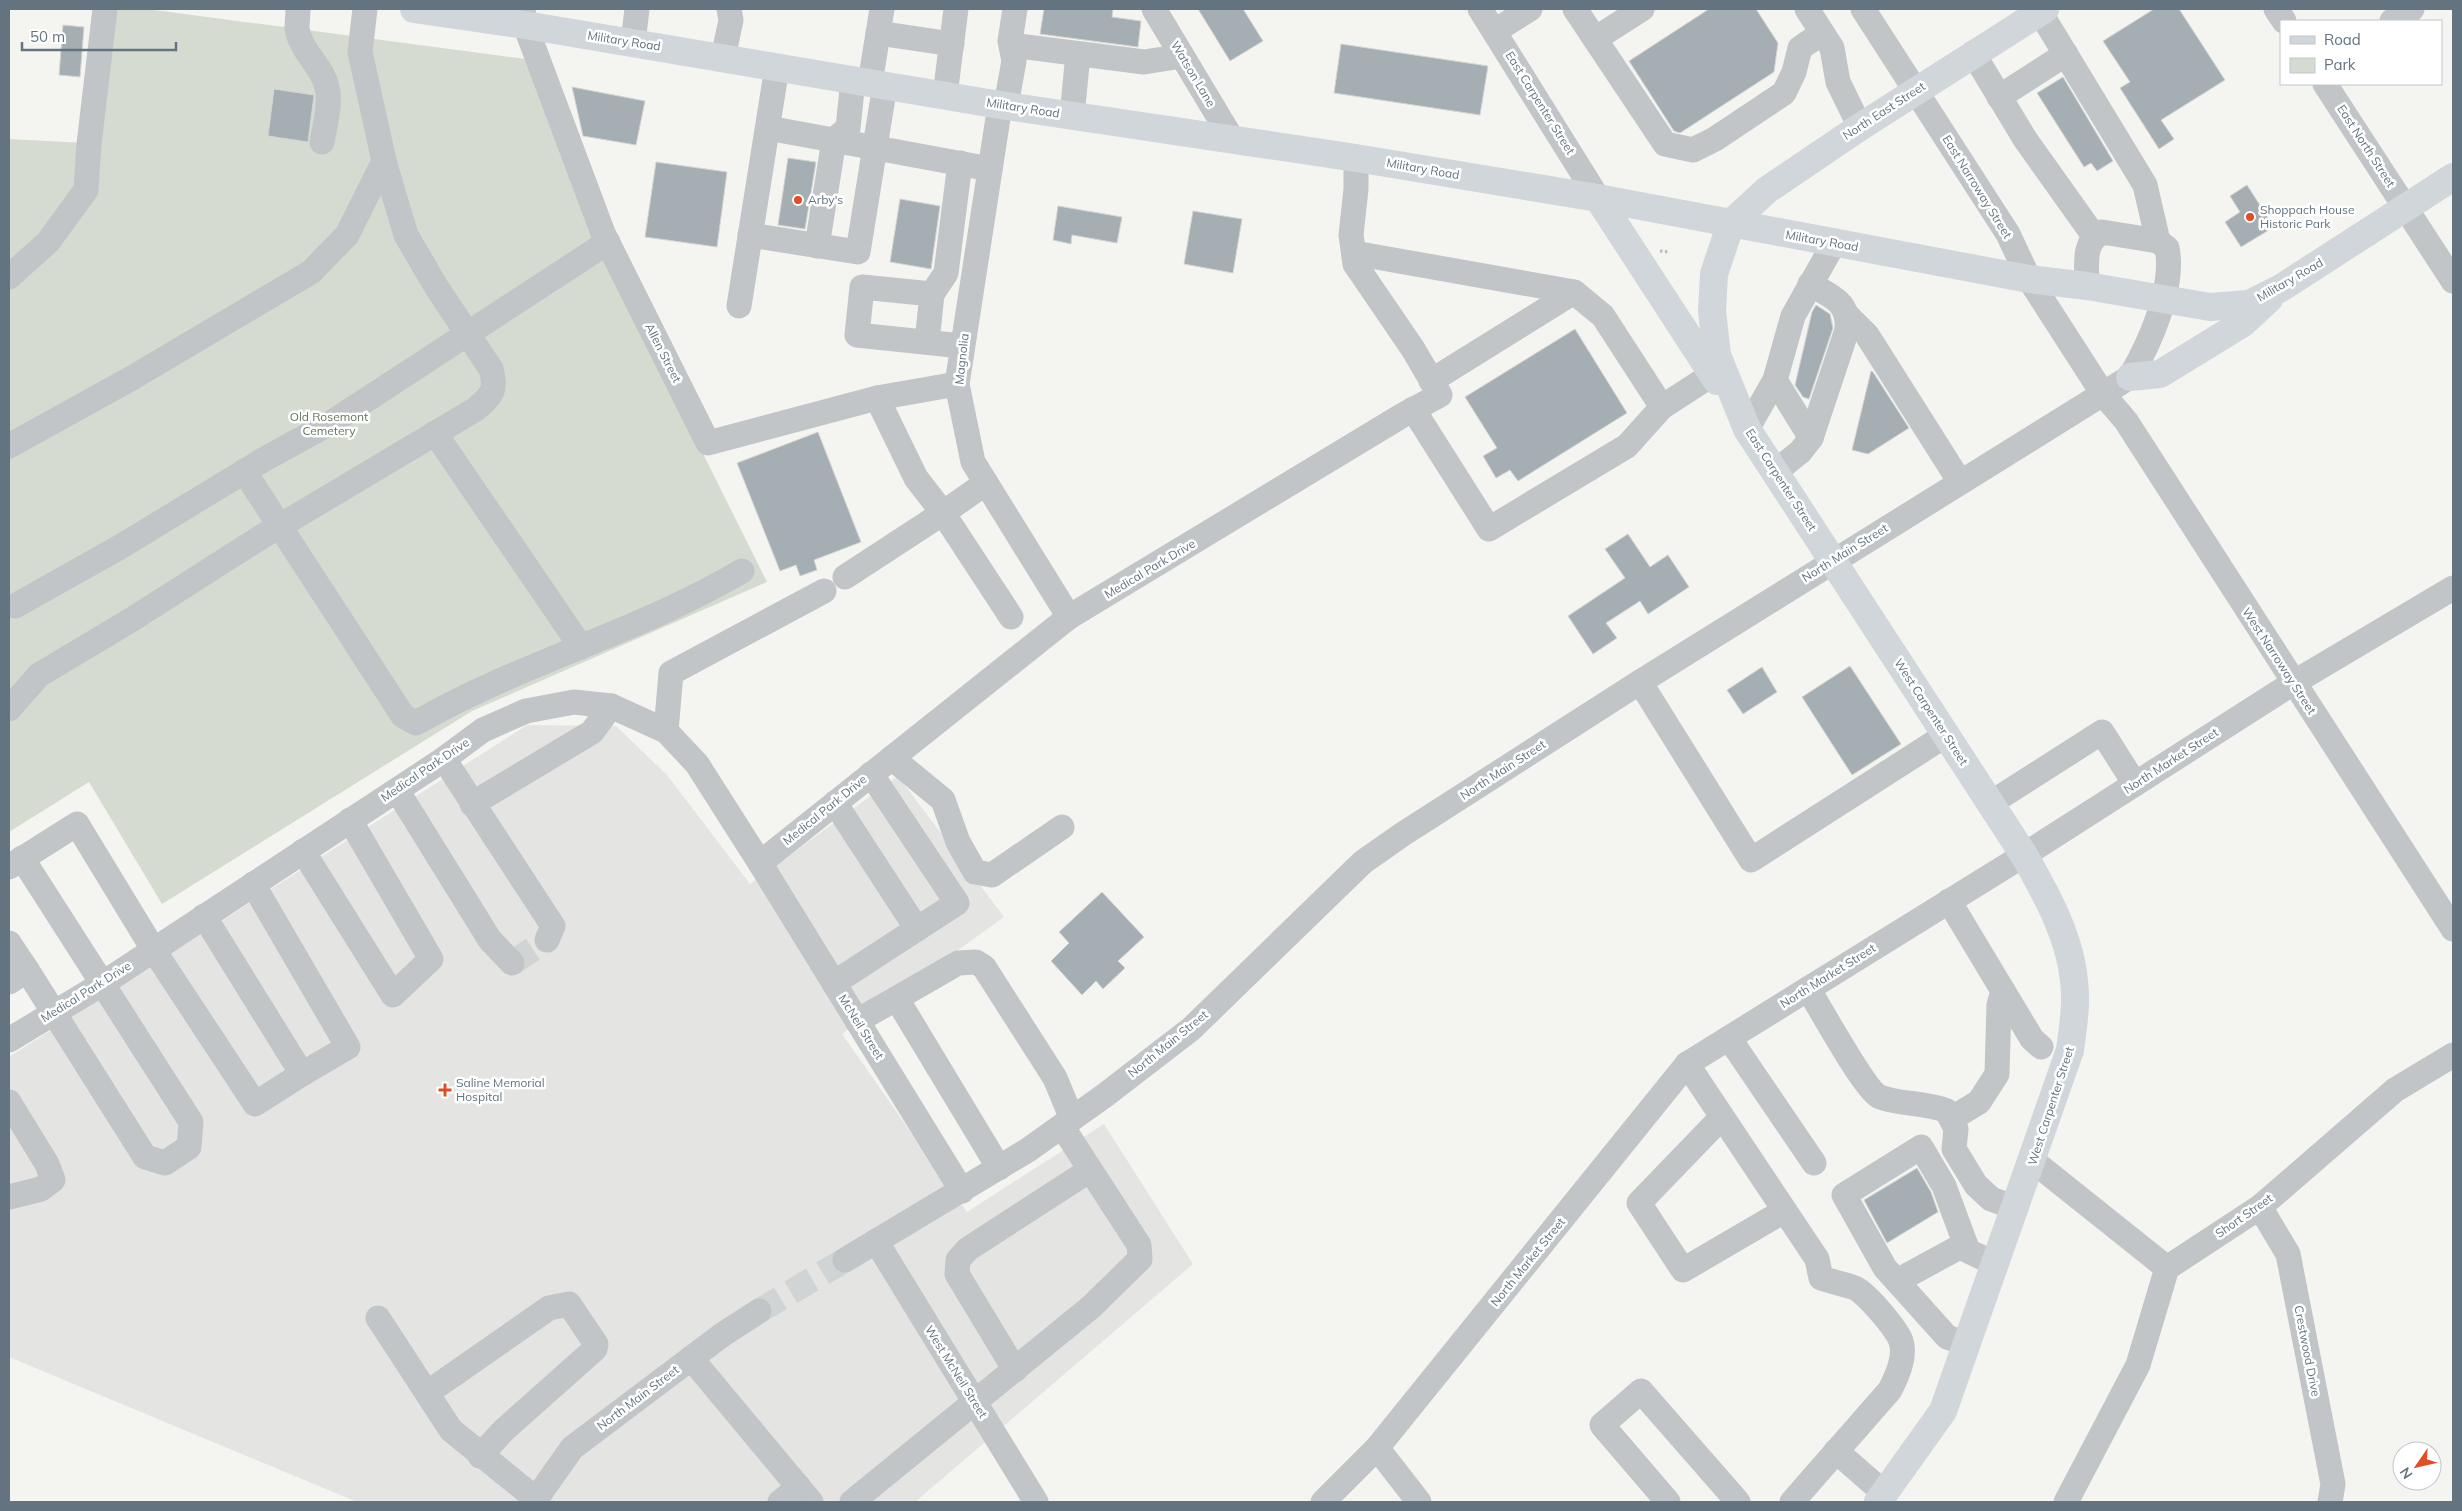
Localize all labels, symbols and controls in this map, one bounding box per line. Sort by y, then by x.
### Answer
scale bar [22,20,176,52]
legend [2280,20,2442,85]
text: 50 m [30,27,65,46]
street label: Military Road [586,27,662,54]
text: Road [2324,30,2361,49]
street label: Watson Lane [1168,38,1219,109]
street label: East Carpenter Street [1503,48,1578,157]
text: Park [2324,55,2356,74]
street label: North East Street [1840,78,1928,143]
street label: Military Road [985,94,1061,121]
street label: East North Street [2334,102,2399,190]
street label: East Narroway Street [1940,132,2015,241]
street label: Military Road [1385,155,1461,182]
place label: Arby's [808,192,843,207]
marker: Arby's [792,194,804,206]
place label: Shoppach House Historic Park [2260,202,2355,231]
marker: Shoppach House Historic Park [2244,211,2256,223]
street label: Military Road [1784,227,1860,254]
street label: Military Road [2254,255,2326,305]
street label: Allen Street [642,321,685,385]
street label: Magnolia [951,333,972,385]
park label: Old Rosemont Cemetery [290,409,368,438]
street label: East Carpenter Street [1743,426,1820,534]
street label: North Main Street [1799,520,1891,585]
street label: Medical Park Drive [1102,536,1198,602]
street label: West Narroway Street [2239,605,2320,717]
street label: West Carpenter Street [1891,656,1971,768]
street label: North Market Street [2121,724,2221,797]
street label: Medical Park Drive [378,734,472,805]
street label: North Main Street [1457,736,1548,803]
street label: Medical Park Drive [780,771,870,848]
street label: North Market Street [1777,940,1878,1011]
street label: Medical Park Drive [38,958,134,1025]
street label: McNeil Street [836,991,887,1062]
street label: North Main Street [1125,1007,1211,1080]
street label: West Carpenter Street [2024,1045,2077,1167]
place label: Saline Memorial Hospital [456,1075,545,1104]
marker: Saline Memorial Hospital [438,1083,452,1097]
street label: Short Street [2212,1190,2275,1241]
street label: North Market Street [1487,1214,1568,1309]
street label: Crestwood Drive [2291,1304,2324,1398]
street label: West McNeil Street [922,1323,991,1421]
street label: North Main Street [594,1362,682,1433]
north arrow [2392,1441,2442,1491]
text: N [2396,1464,2417,1483]

